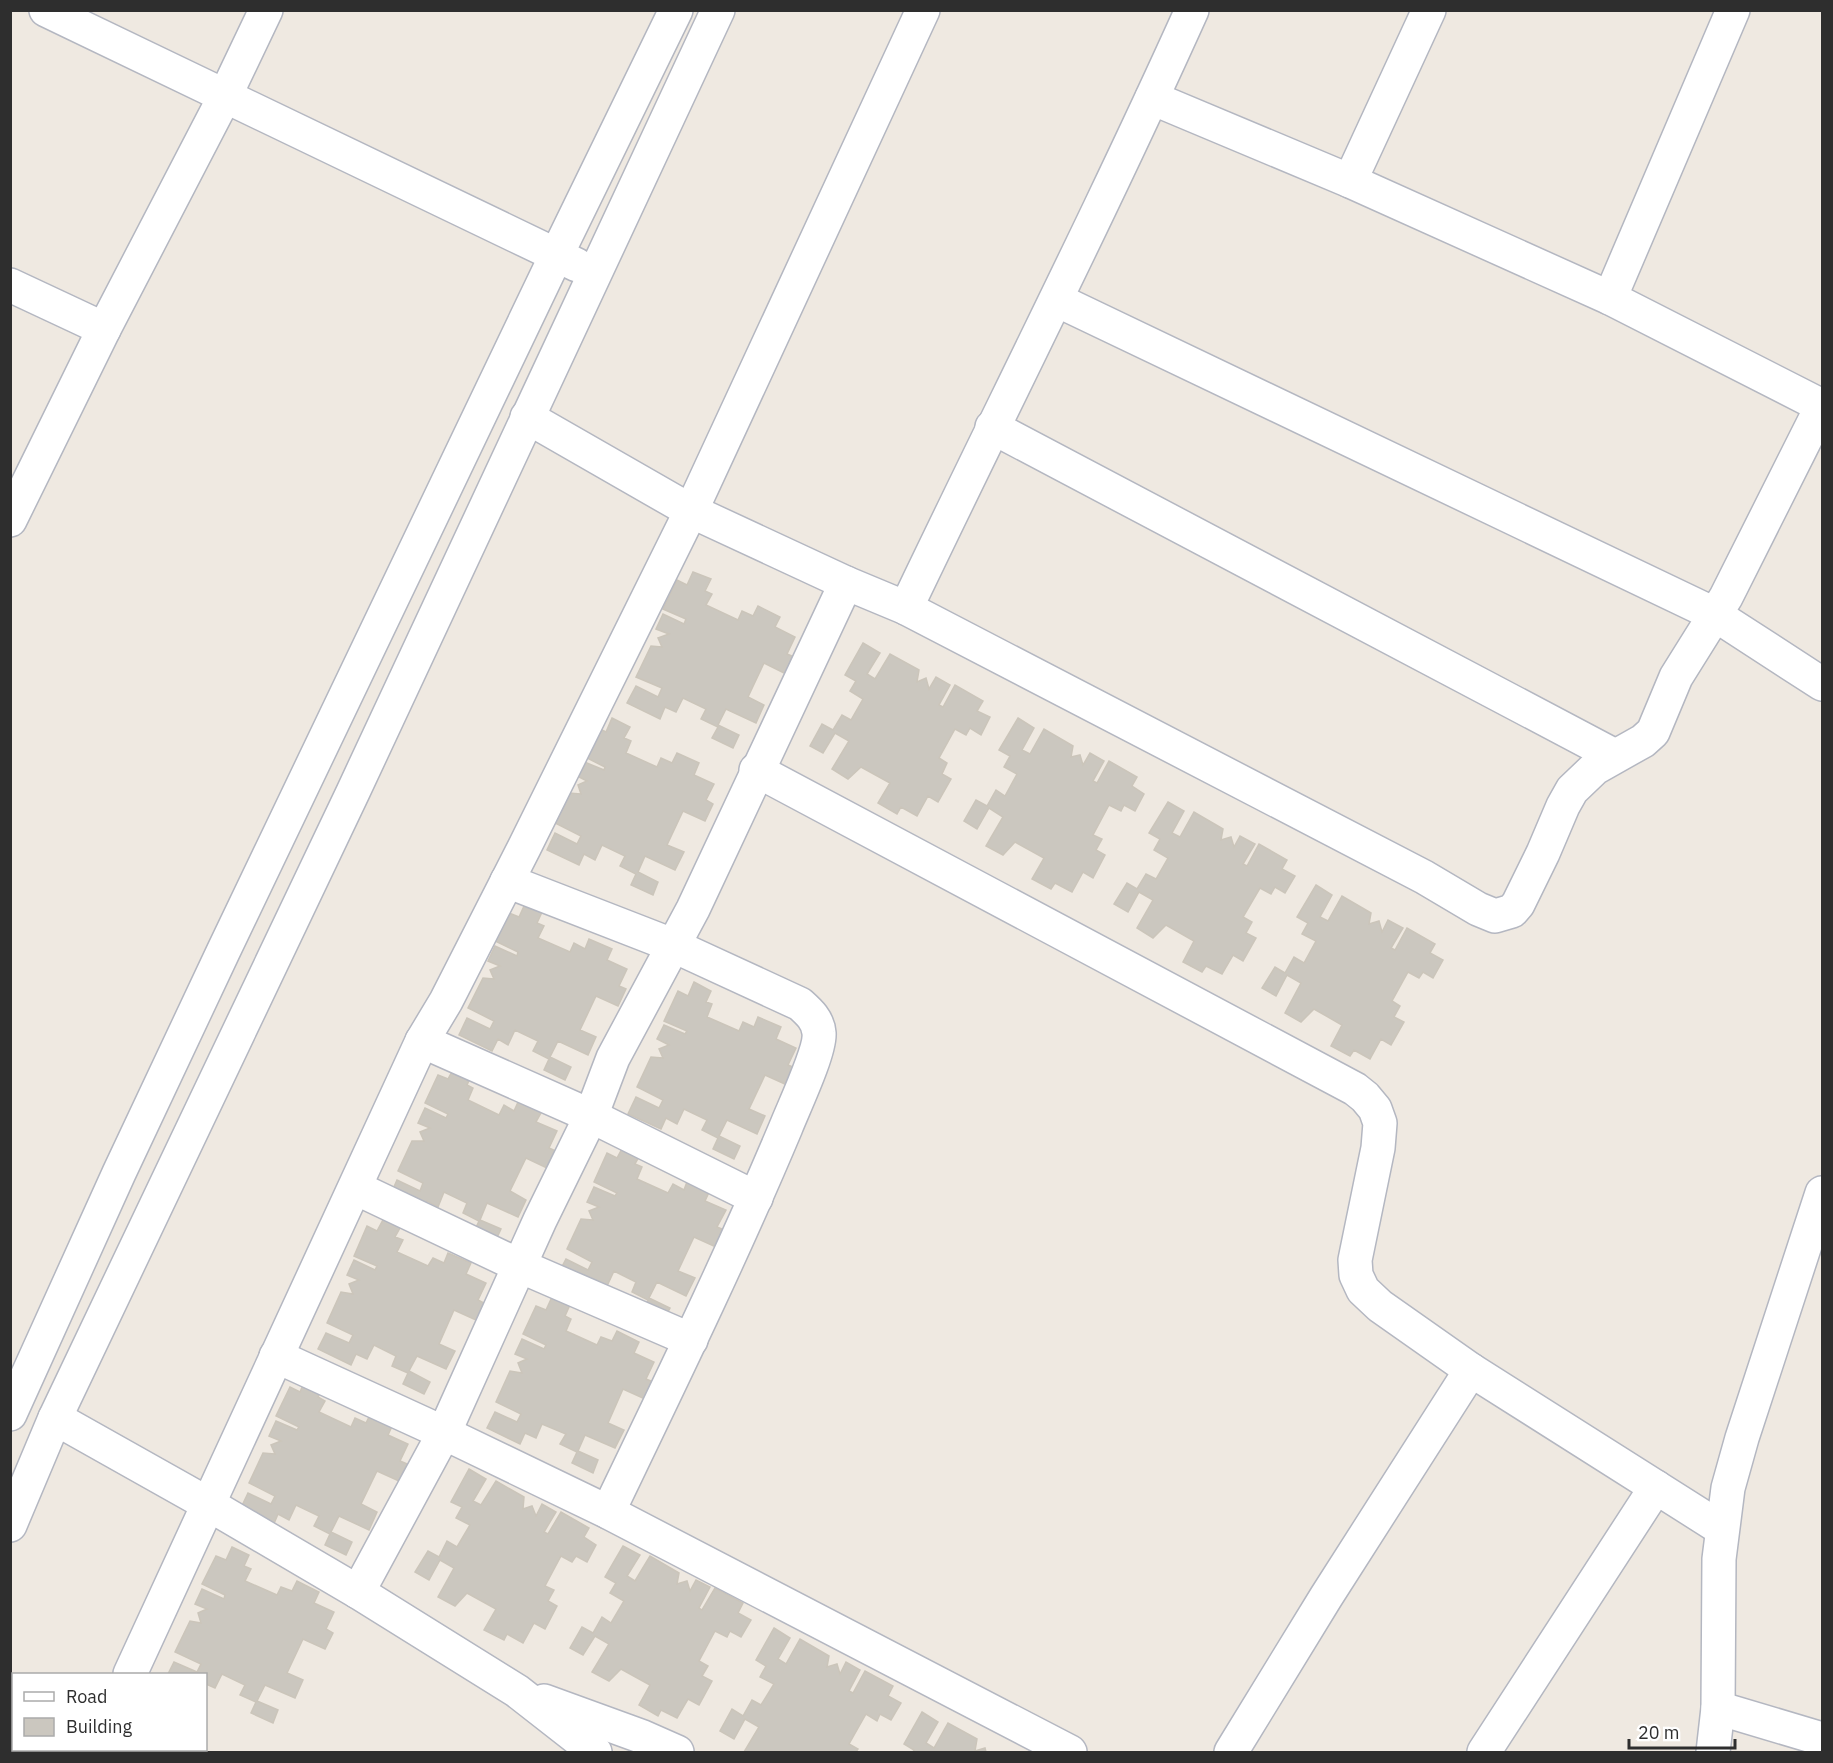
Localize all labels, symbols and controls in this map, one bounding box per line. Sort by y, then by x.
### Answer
legend [12,1673,207,1751]
text: Road [66,1685,107,1708]
scale bar [1629,1712,1736,1750]
text: Building [66,1715,133,1738]
text: 20 m [1638,1721,1680,1744]

